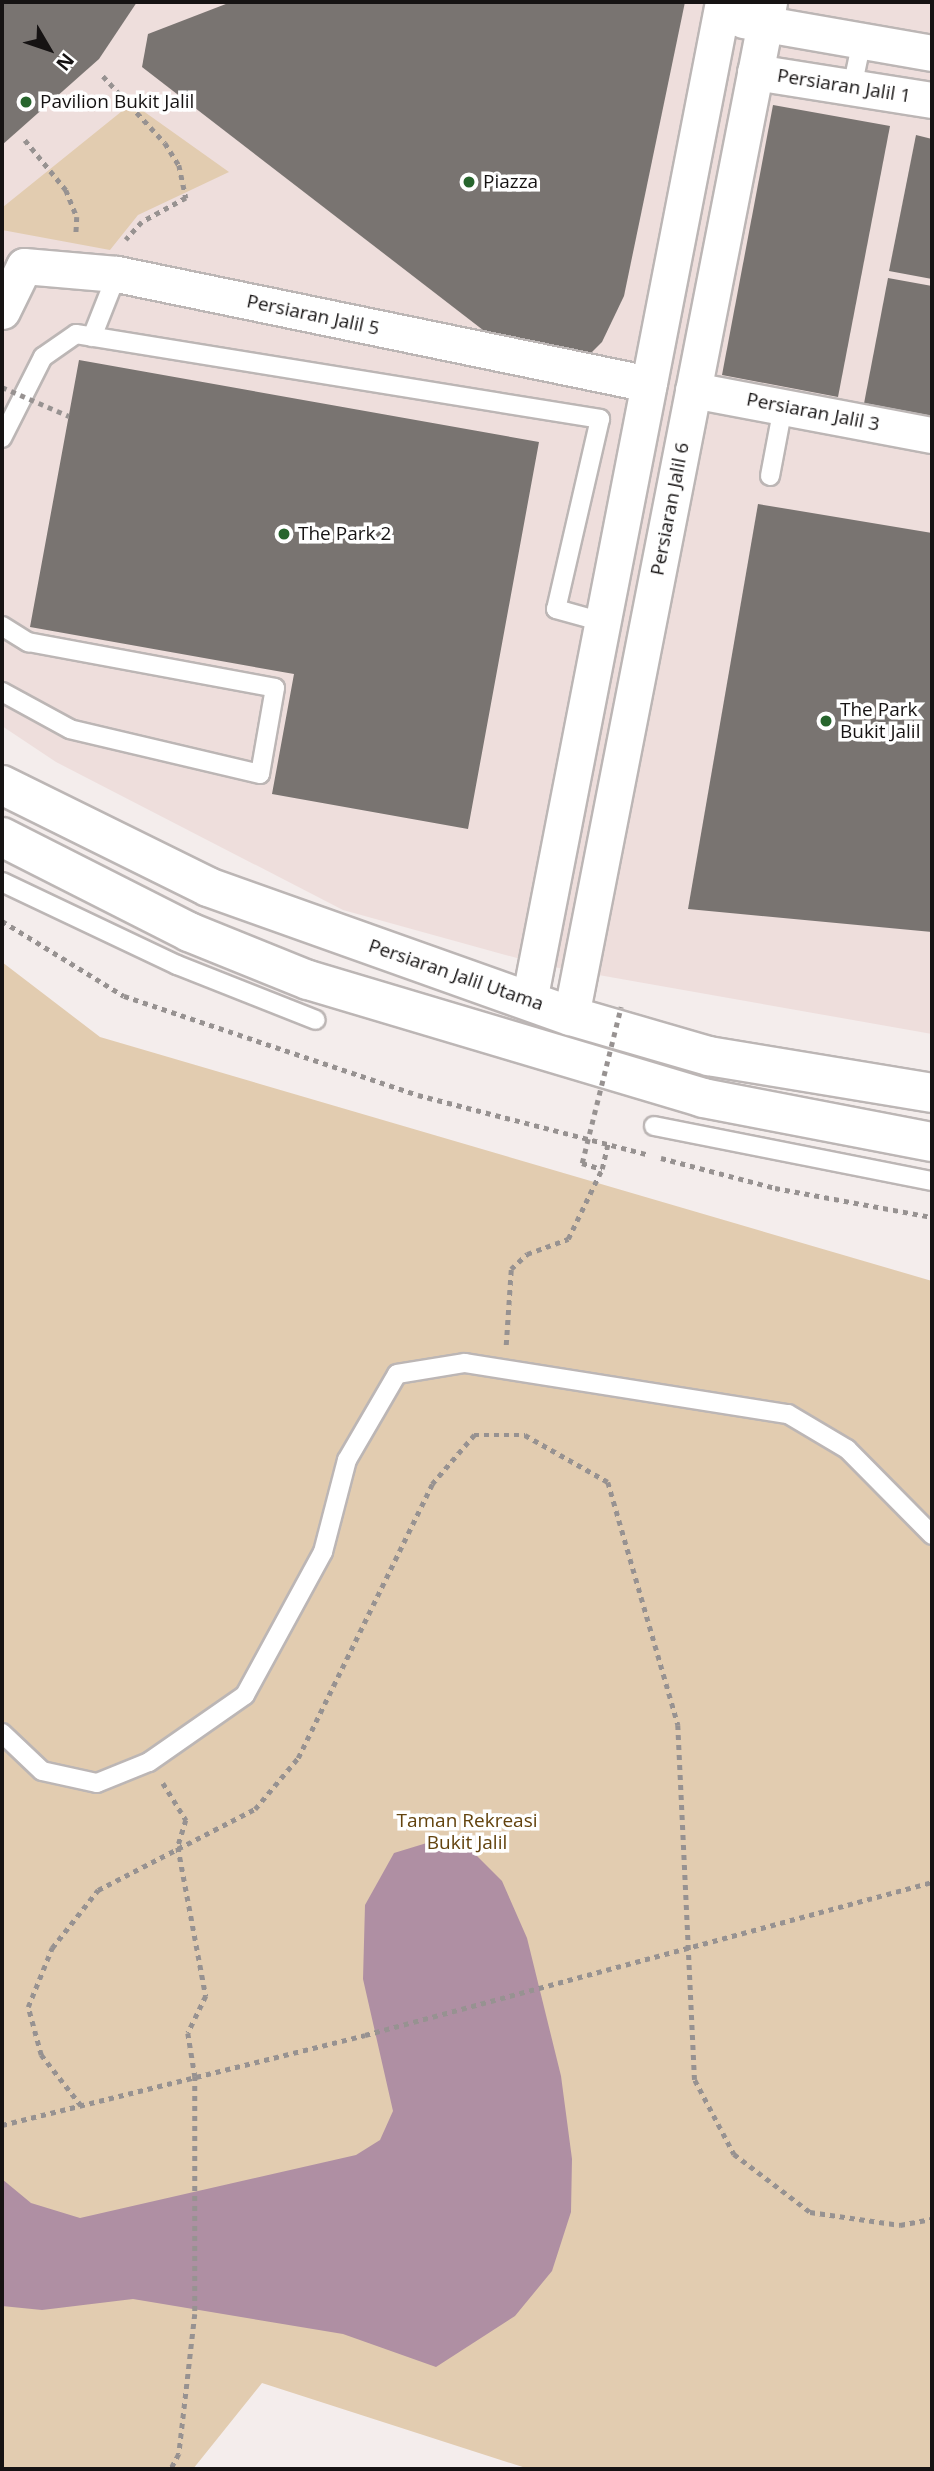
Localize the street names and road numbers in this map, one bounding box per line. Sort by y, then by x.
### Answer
street label: Persiaran Jalil 1 [776,64,912,108]
street label: Persiaran Jalil 5 [245,290,381,340]
street label: Persiaran Jalil 3 [745,388,881,436]
street label: Persiaran Jalil 6 [646,441,694,577]
street label: Persiaran Jalil Utama [366,934,546,1016]

